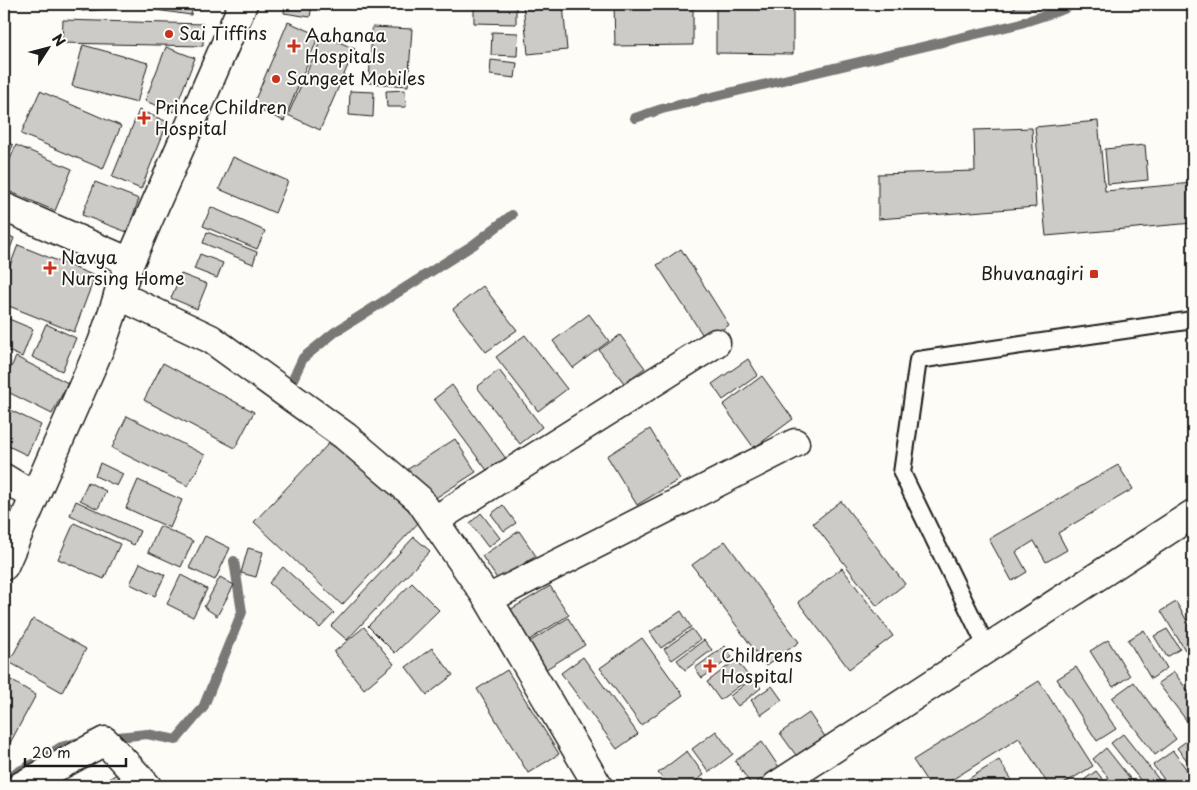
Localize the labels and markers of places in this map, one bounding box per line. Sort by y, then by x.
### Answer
place label: Sai Tiffins [179,19,267,46]
place label: Aahanaa Hospitals [305,21,386,69]
marker: Sai Tiffins [163,28,175,40]
marker: Aahanaa Hospitals [287,39,301,53]
place label: Sangeet Mobiles [286,64,425,91]
marker: Sangeet Mobiles [270,73,282,85]
place label: Prince Children Hospital [155,93,287,141]
marker: Prince Children Hospital [137,111,151,125]
place label: Navya Nursing Home [61,243,185,291]
place label: Bhuvanagiri [981,259,1084,286]
marker: Navya Nursing Home [43,261,57,275]
marker: Bhuvanagiri [1088,268,1100,280]
place label: Childrens Hospital [721,641,802,689]
marker: Childrens Hospital [703,659,717,673]

